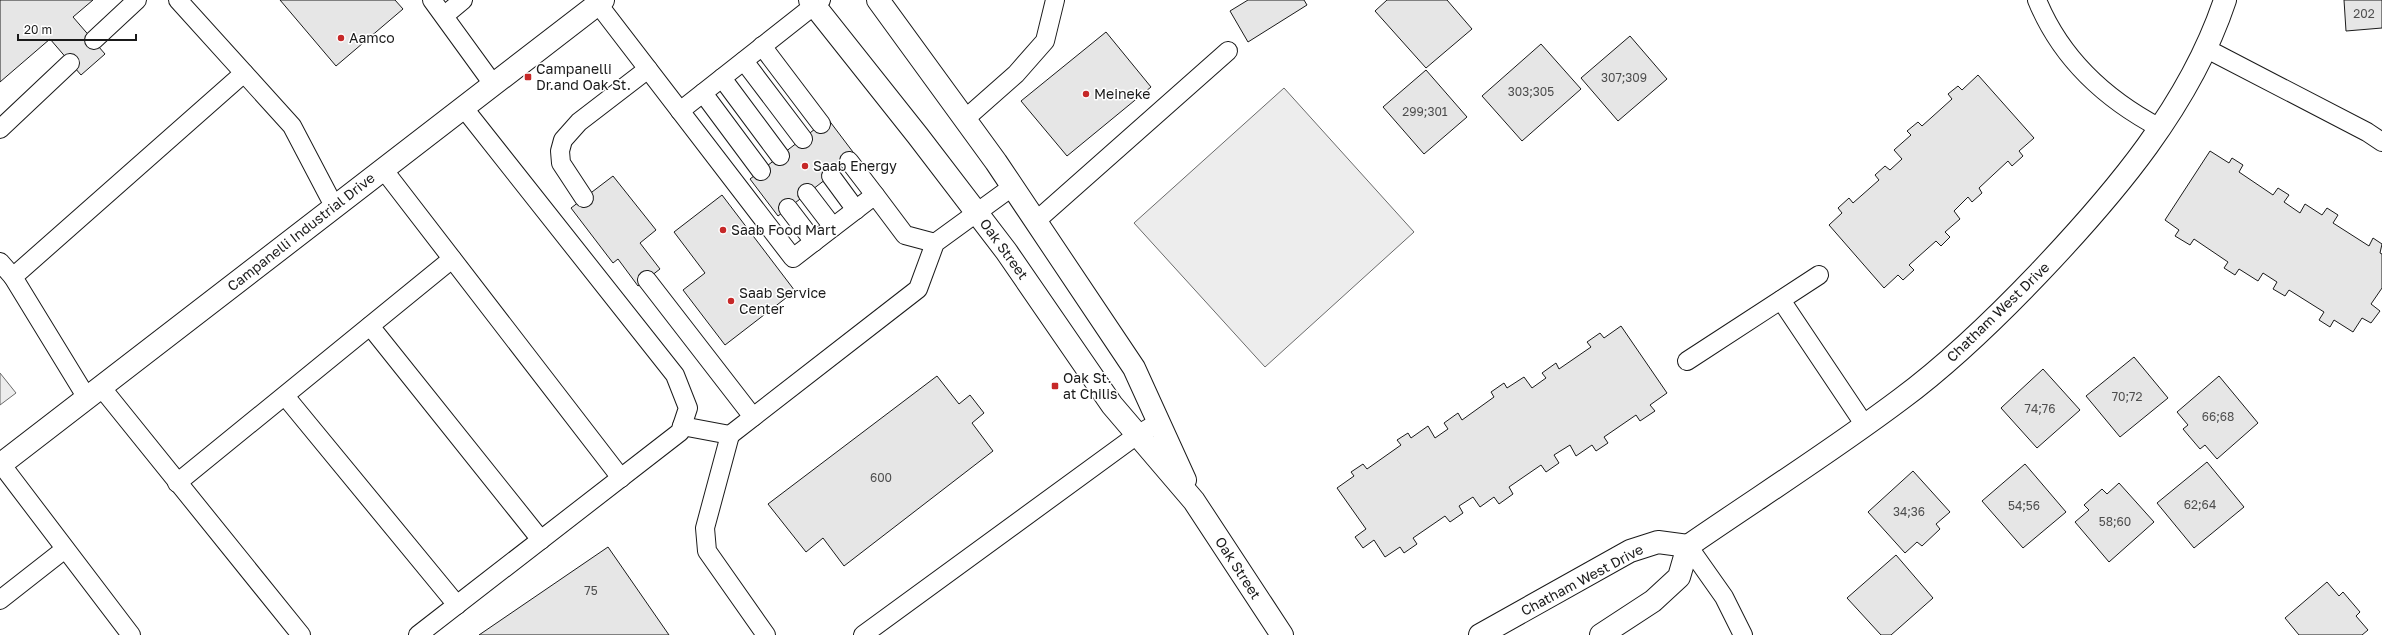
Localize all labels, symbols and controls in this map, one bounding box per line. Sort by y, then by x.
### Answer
house number: 202 [2353,6,2375,21]
scale bar [18,16,136,42]
text: 20 m [24,22,52,37]
place label: Aamco [349,29,395,46]
marker: Aamco [336,33,346,43]
place label: Campanelli Dr.and Oak St. [536,60,631,93]
house number: 307;309 [1601,70,1647,85]
marker: Campanelli Dr.and Oak St. [523,72,533,82]
house number: 303;305 [1508,84,1554,99]
place label: Meineke [1094,85,1150,102]
marker: Meineke [1081,89,1091,99]
house number: 299;301 [1402,104,1448,119]
place label: Saab Energy [813,157,897,174]
marker: Saab Energy [800,161,810,171]
street label: Campanelli Industrial Drive [224,169,378,294]
street label: Oak Street [977,215,1032,282]
place label: Saab Food Mart [731,221,836,238]
marker: Saab Food Mart [718,225,728,235]
street label: Chatham West Drive [1943,258,2053,365]
place label: Saab Service Center [739,284,826,317]
marker: Saab Service Center [726,296,736,306]
place label: Oak St. at Chilis [1063,369,1117,402]
marker: Oak St. at Chilis [1050,381,1060,391]
house number: 70;72 [2112,389,2142,404]
house number: 74;76 [2025,401,2055,416]
house number: 66;68 [2202,409,2234,424]
house number: 600 [870,470,892,485]
house number: 62;64 [2184,497,2216,512]
house number: 54;56 [2008,498,2040,513]
house number: 34;36 [1893,504,1925,519]
house number: 58;60 [2099,514,2131,529]
street label: Oak Street [1212,533,1265,602]
street label: Chatham West Drive [1518,540,1646,619]
house number: 75 [584,583,598,598]

